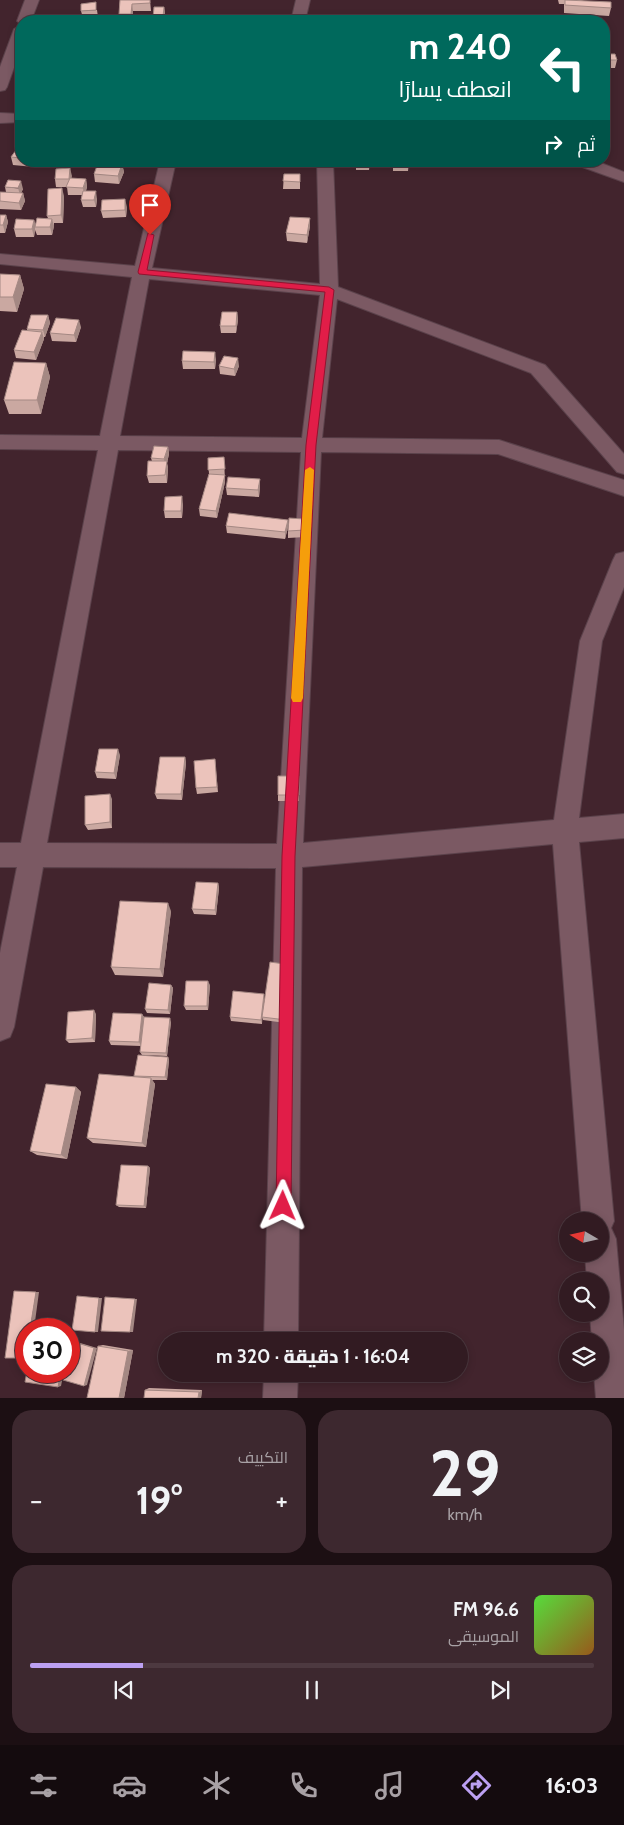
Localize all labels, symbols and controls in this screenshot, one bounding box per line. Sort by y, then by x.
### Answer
text: 240 m [409,25,512,68]
icon: left [530,35,595,100]
text: انعطف يسارًا [399,76,512,103]
icon: right [539,130,567,158]
text: ثم [577,133,595,156]
pin [129,184,171,235]
icon: arrive [136,191,164,219]
position arrow [256,1179,308,1231]
north arrow [559,1212,609,1262]
map controls [559,1212,609,1382]
button: search [559,1272,609,1322]
speed limit sign: 30 [15,1318,80,1383]
button: layers [559,1332,609,1382]
text: 16:04 · 1 دقيقة · 320 m [216,1345,410,1368]
text: 29 [430,1433,500,1512]
text: التكييف [238,1448,288,1467]
text: 19° [136,1477,182,1524]
text: − [30,1483,42,1517]
text: + [276,1483,288,1517]
text: km/h [447,1505,483,1524]
text: 96.6 FM [453,1598,519,1621]
text: الموسيقى [448,1627,519,1646]
icon: previous [110,1676,138,1704]
icon: pause [298,1676,326,1704]
icon: next [486,1676,514,1704]
icon: filters [26,1768,61,1803]
icon: car [112,1768,147,1803]
icon: climate [199,1768,234,1803]
icon: phone [286,1768,321,1803]
icon: music [372,1768,407,1803]
icon: directions [459,1768,494,1803]
text: 16:03 [545,1772,598,1799]

